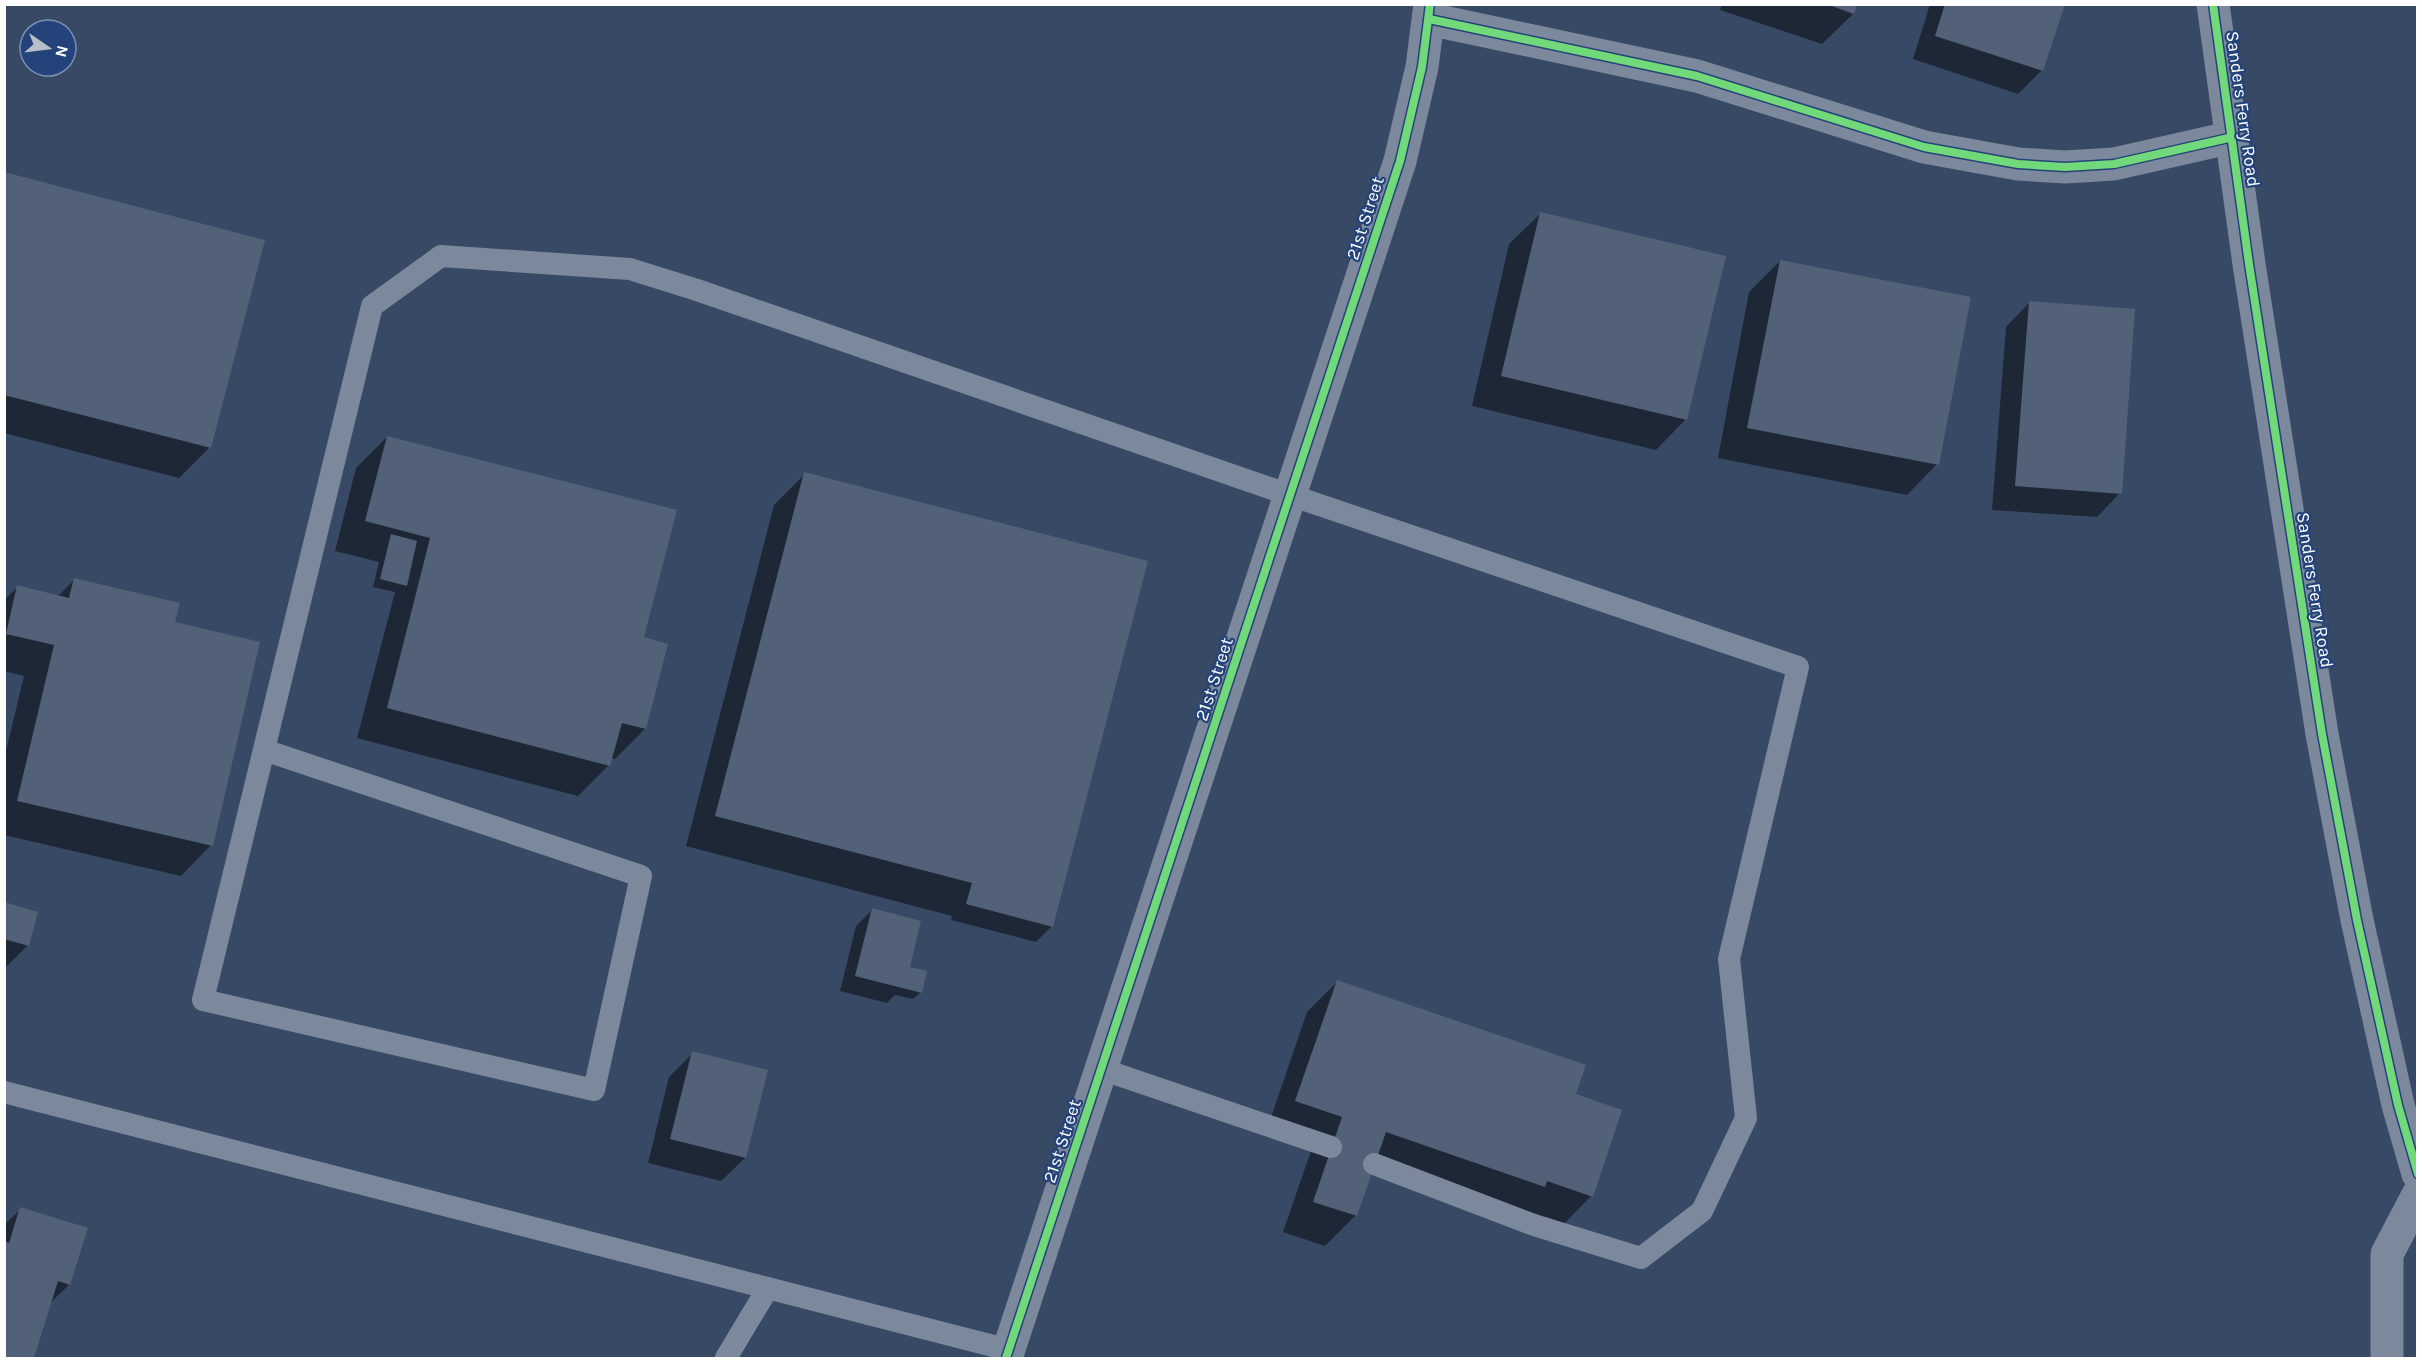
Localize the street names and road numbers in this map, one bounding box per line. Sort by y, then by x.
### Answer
street label: Sanders Ferry Road [2221,30,2265,188]
street label: 21st Street [1341,173,1389,262]
street label: Sanders Ferry Road [2292,511,2338,669]
street label: 21st Street [1190,634,1238,723]
street label: 21st Street [1038,1096,1086,1185]

